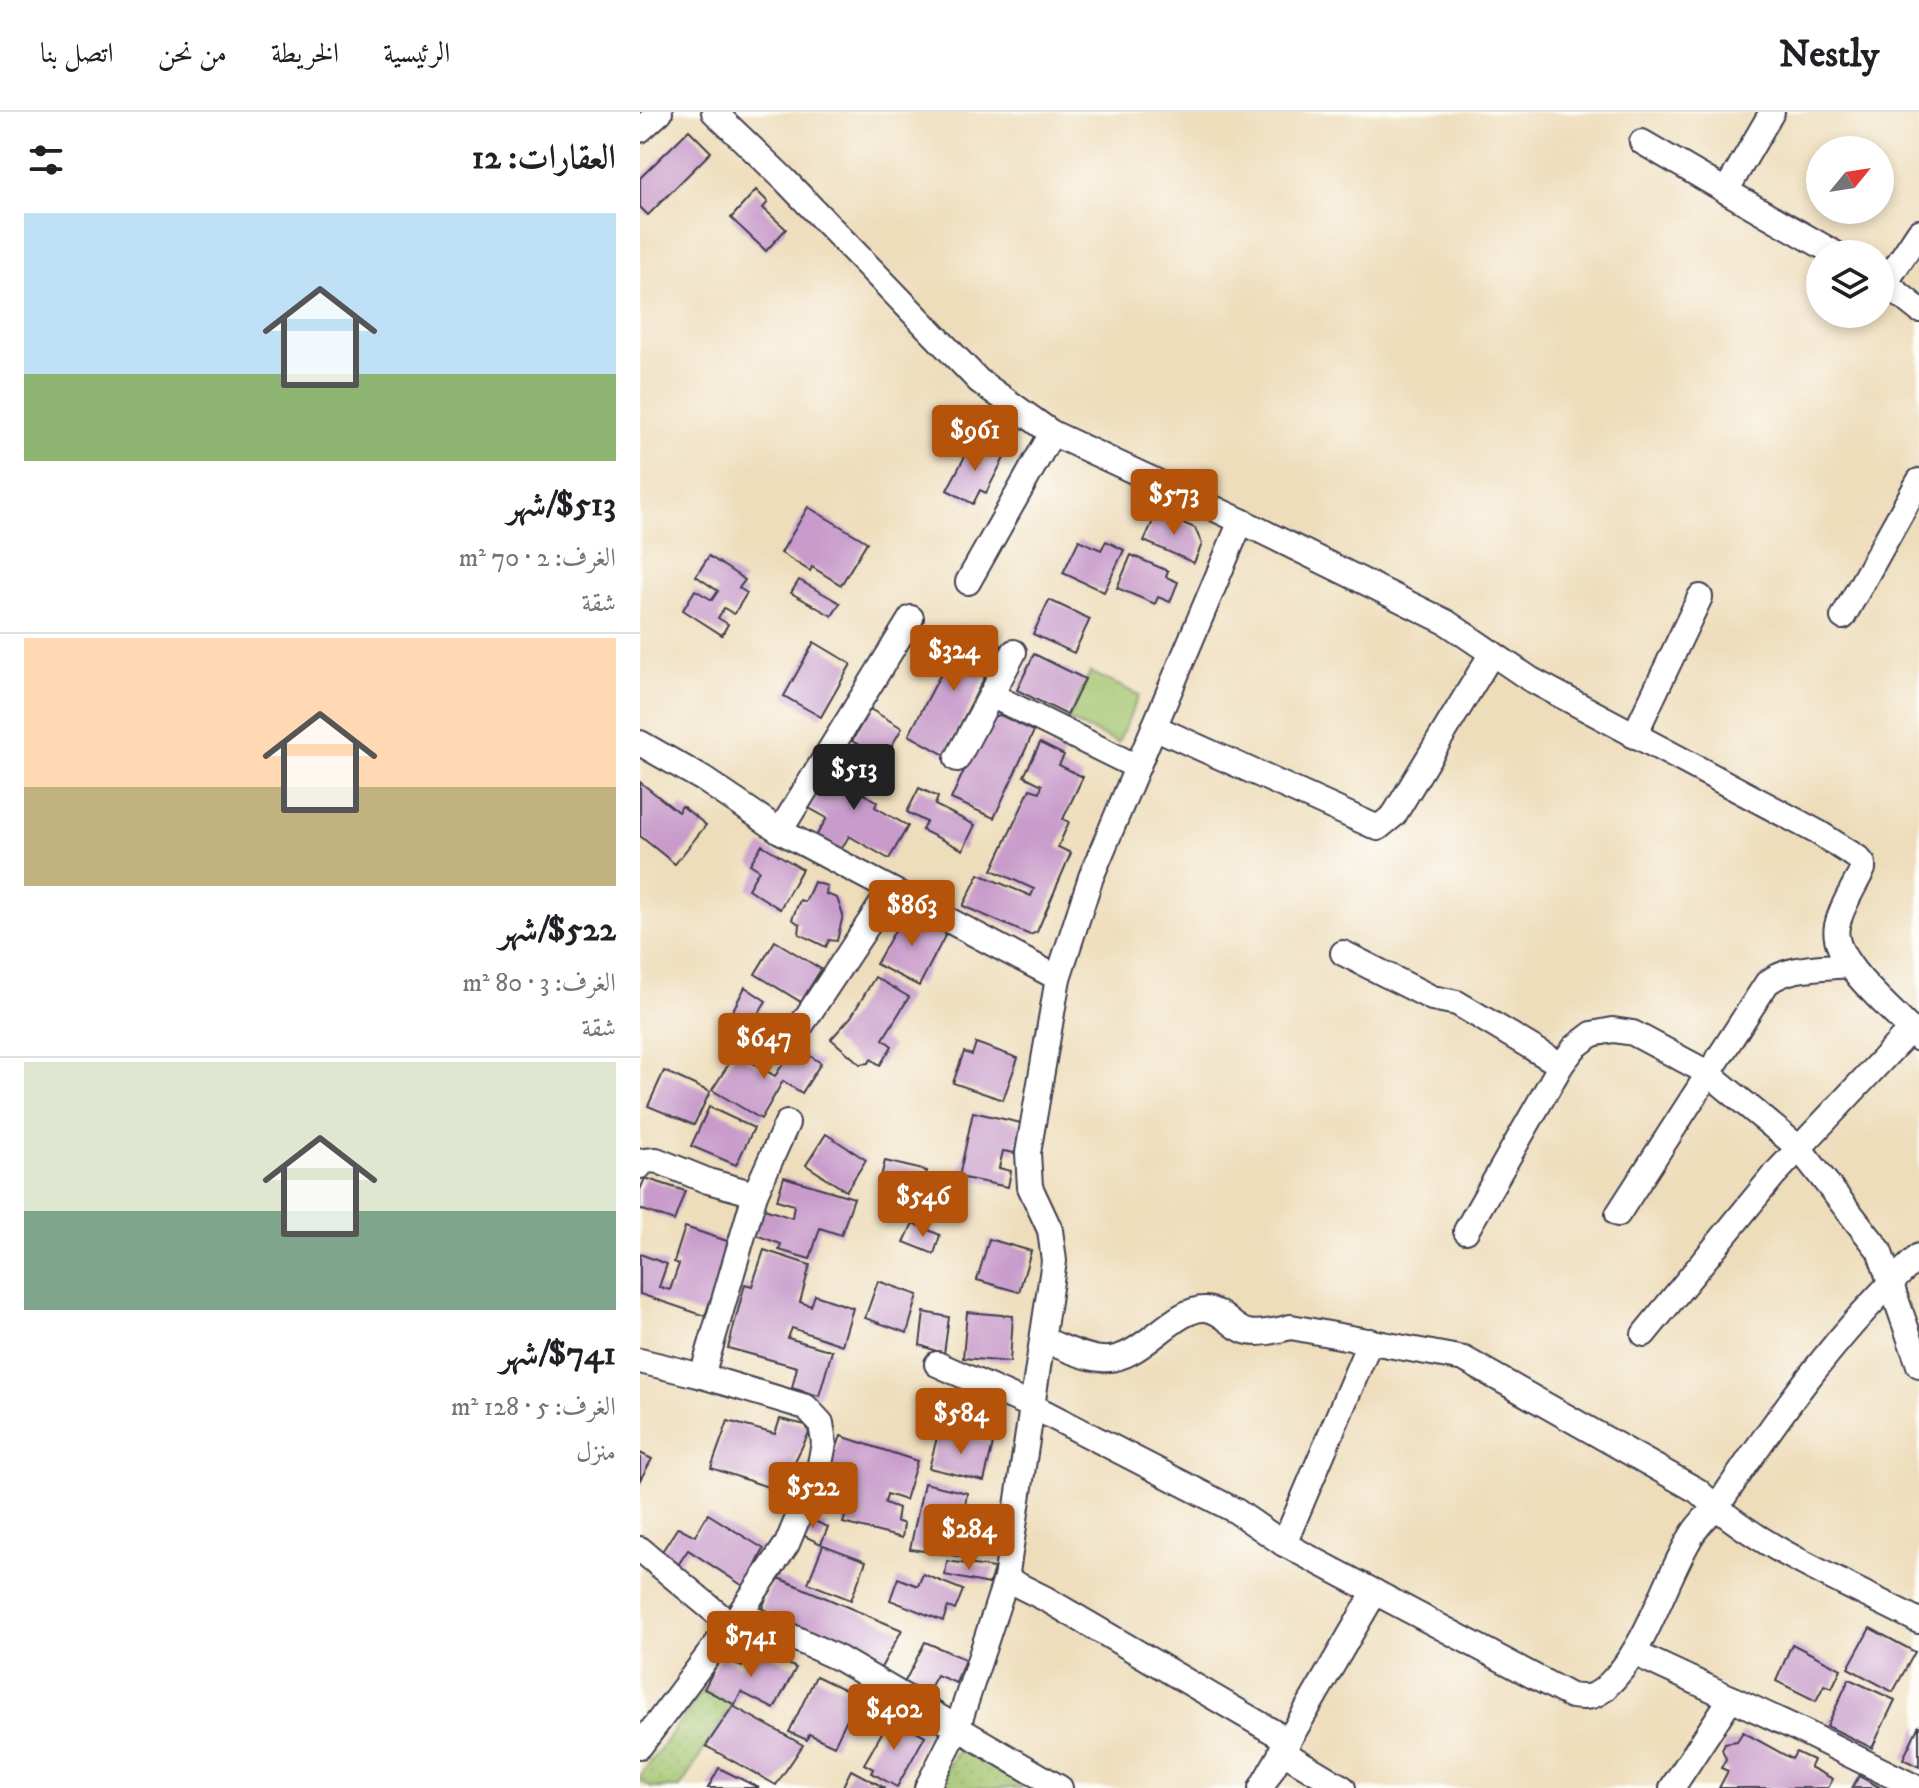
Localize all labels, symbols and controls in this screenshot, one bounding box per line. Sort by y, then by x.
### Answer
text: Nestly [1779,31,1879,79]
text: اتصل بنا [40,36,114,71]
text: من نحن [158,36,227,71]
text: الخريطة [271,36,339,71]
text: الرئيسية [383,36,450,71]
north arrow [1806,136,1894,224]
map controls [1806,136,1894,328]
text: العقارات: 12 [472,137,616,179]
icon: filters [24,138,68,182]
button: layers [1806,240,1894,328]
icon: home [248,265,392,409]
pin: $961 [928,405,1022,473]
text: $961 [950,414,1000,447]
pin: $573 [1127,469,1221,537]
text: $573 [1149,478,1199,511]
text: $513/شهر [507,484,616,526]
text: الغرف: 2 · 70 m² [459,542,616,575]
text: شقة [582,587,616,620]
pin: $324 [907,625,1001,693]
text: $324 [928,634,980,667]
icon: home [248,690,392,834]
pin: $513 [807,744,901,812]
text: $513 [831,753,877,786]
pin: $863 [865,880,959,948]
text: $863 [887,889,937,922]
text: $522/شهر [499,909,616,951]
text: الغرف: 3 · 80 m² [463,967,616,1000]
text: شقة [582,1012,616,1045]
pin: $647 [717,1013,811,1081]
text: $647 [736,1022,792,1055]
icon: home [248,1114,392,1258]
pin: $546 [876,1171,970,1239]
text: $546 [896,1180,950,1213]
text: $741/شهر [500,1333,616,1375]
pin: $584 [914,1388,1008,1456]
text: الغرف: 5 · 128 m² [451,1391,616,1424]
text: $584 [933,1397,989,1430]
text: منزل [576,1436,616,1469]
pin: $522 [766,1462,860,1530]
text: $522 [787,1471,839,1504]
pin: $284 [922,1504,1016,1572]
text: $284 [942,1513,996,1546]
pin: $741 [704,1611,798,1679]
text: $741 [725,1620,777,1653]
pin: $402 [847,1684,941,1752]
text: $402 [866,1693,922,1726]

